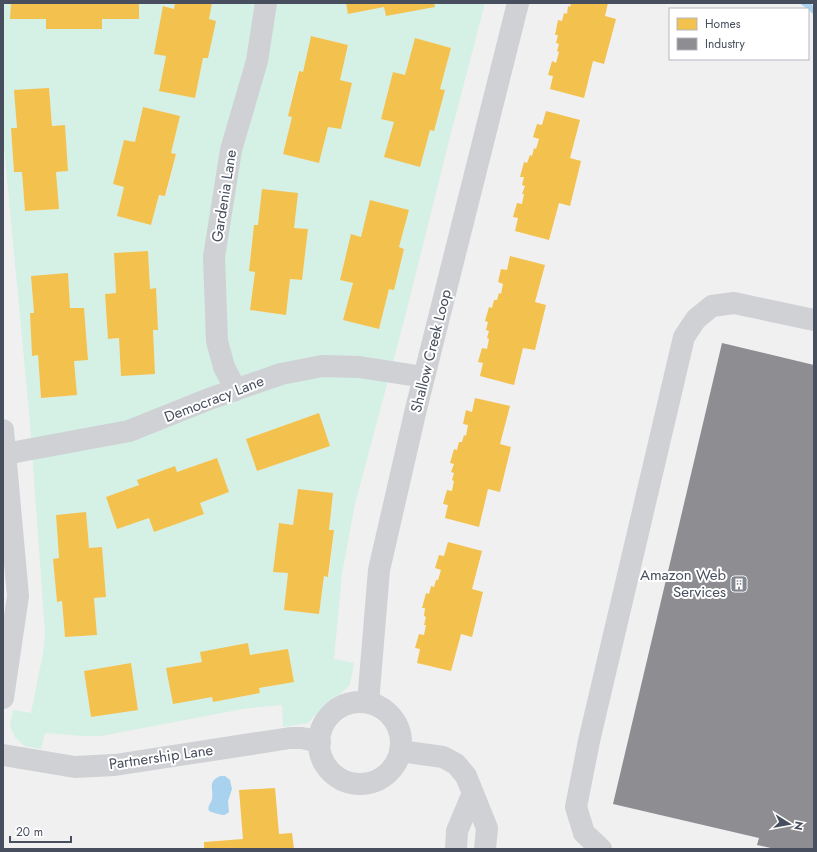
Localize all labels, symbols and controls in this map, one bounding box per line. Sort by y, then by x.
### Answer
legend [669,8,809,60]
text: Homes [705,15,741,33]
text: Industry [705,35,746,53]
street label: Gardenia Lane [206,148,242,244]
street label: Shallow Creek Loop [405,287,457,415]
street label: Democracy Lane [161,370,267,428]
place label: Amazon Web Services [640,564,726,603]
building icon: Amazon Web Services [729,574,749,594]
street label: Partnership Lane [108,739,215,775]
north arrow [769,804,809,844]
scale bar [10,818,71,844]
text: N [790,820,808,832]
text: 20 m [16,823,43,841]

